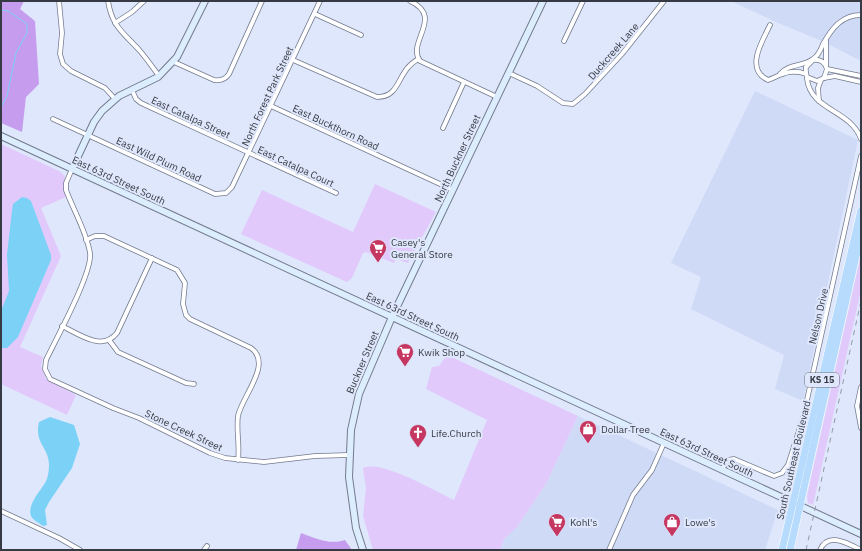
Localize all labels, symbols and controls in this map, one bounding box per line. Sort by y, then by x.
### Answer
street label: Duckcreek Lane [585,20,642,82]
street label: North Forest Park Street [239,44,297,148]
street label: East Catalpa Street [149,93,233,142]
street label: East Buckthorn Road [291,102,381,153]
street label: North Buckner Street [431,112,484,204]
street label: East Wild Plum Road [114,134,204,185]
street label: East Catalpa Court [255,143,337,190]
street label: East 63rd Street South [70,153,168,208]
place label: Casey's General Store [391,236,453,261]
supermarket icon: Casey's General Store [368,238,388,263]
street label: Nelson Drive [806,286,831,345]
street label: East 63rd Street South [364,289,462,344]
street label: Buckner Street [343,328,382,396]
supermarket icon: Kwik Shop [395,342,415,367]
place label: Kwik Shop [418,346,465,359]
road number: KS 15 [805,373,839,387]
street label: South Southeast Boulevard [773,399,814,521]
street label: Stone Creek Street [143,407,225,454]
shop icon: Dollar Tree [578,419,598,444]
church icon: Life.Church [408,423,428,448]
place label: Dollar Tree [601,423,650,436]
street label: East 63rd Street South [658,425,756,480]
place label: Life.Church [431,427,481,440]
supermarket icon: Kohl's [547,512,567,537]
shop icon: Lowe's [662,512,682,537]
place label: Kohl's [570,516,598,529]
place label: Lowe's [685,516,716,529]

